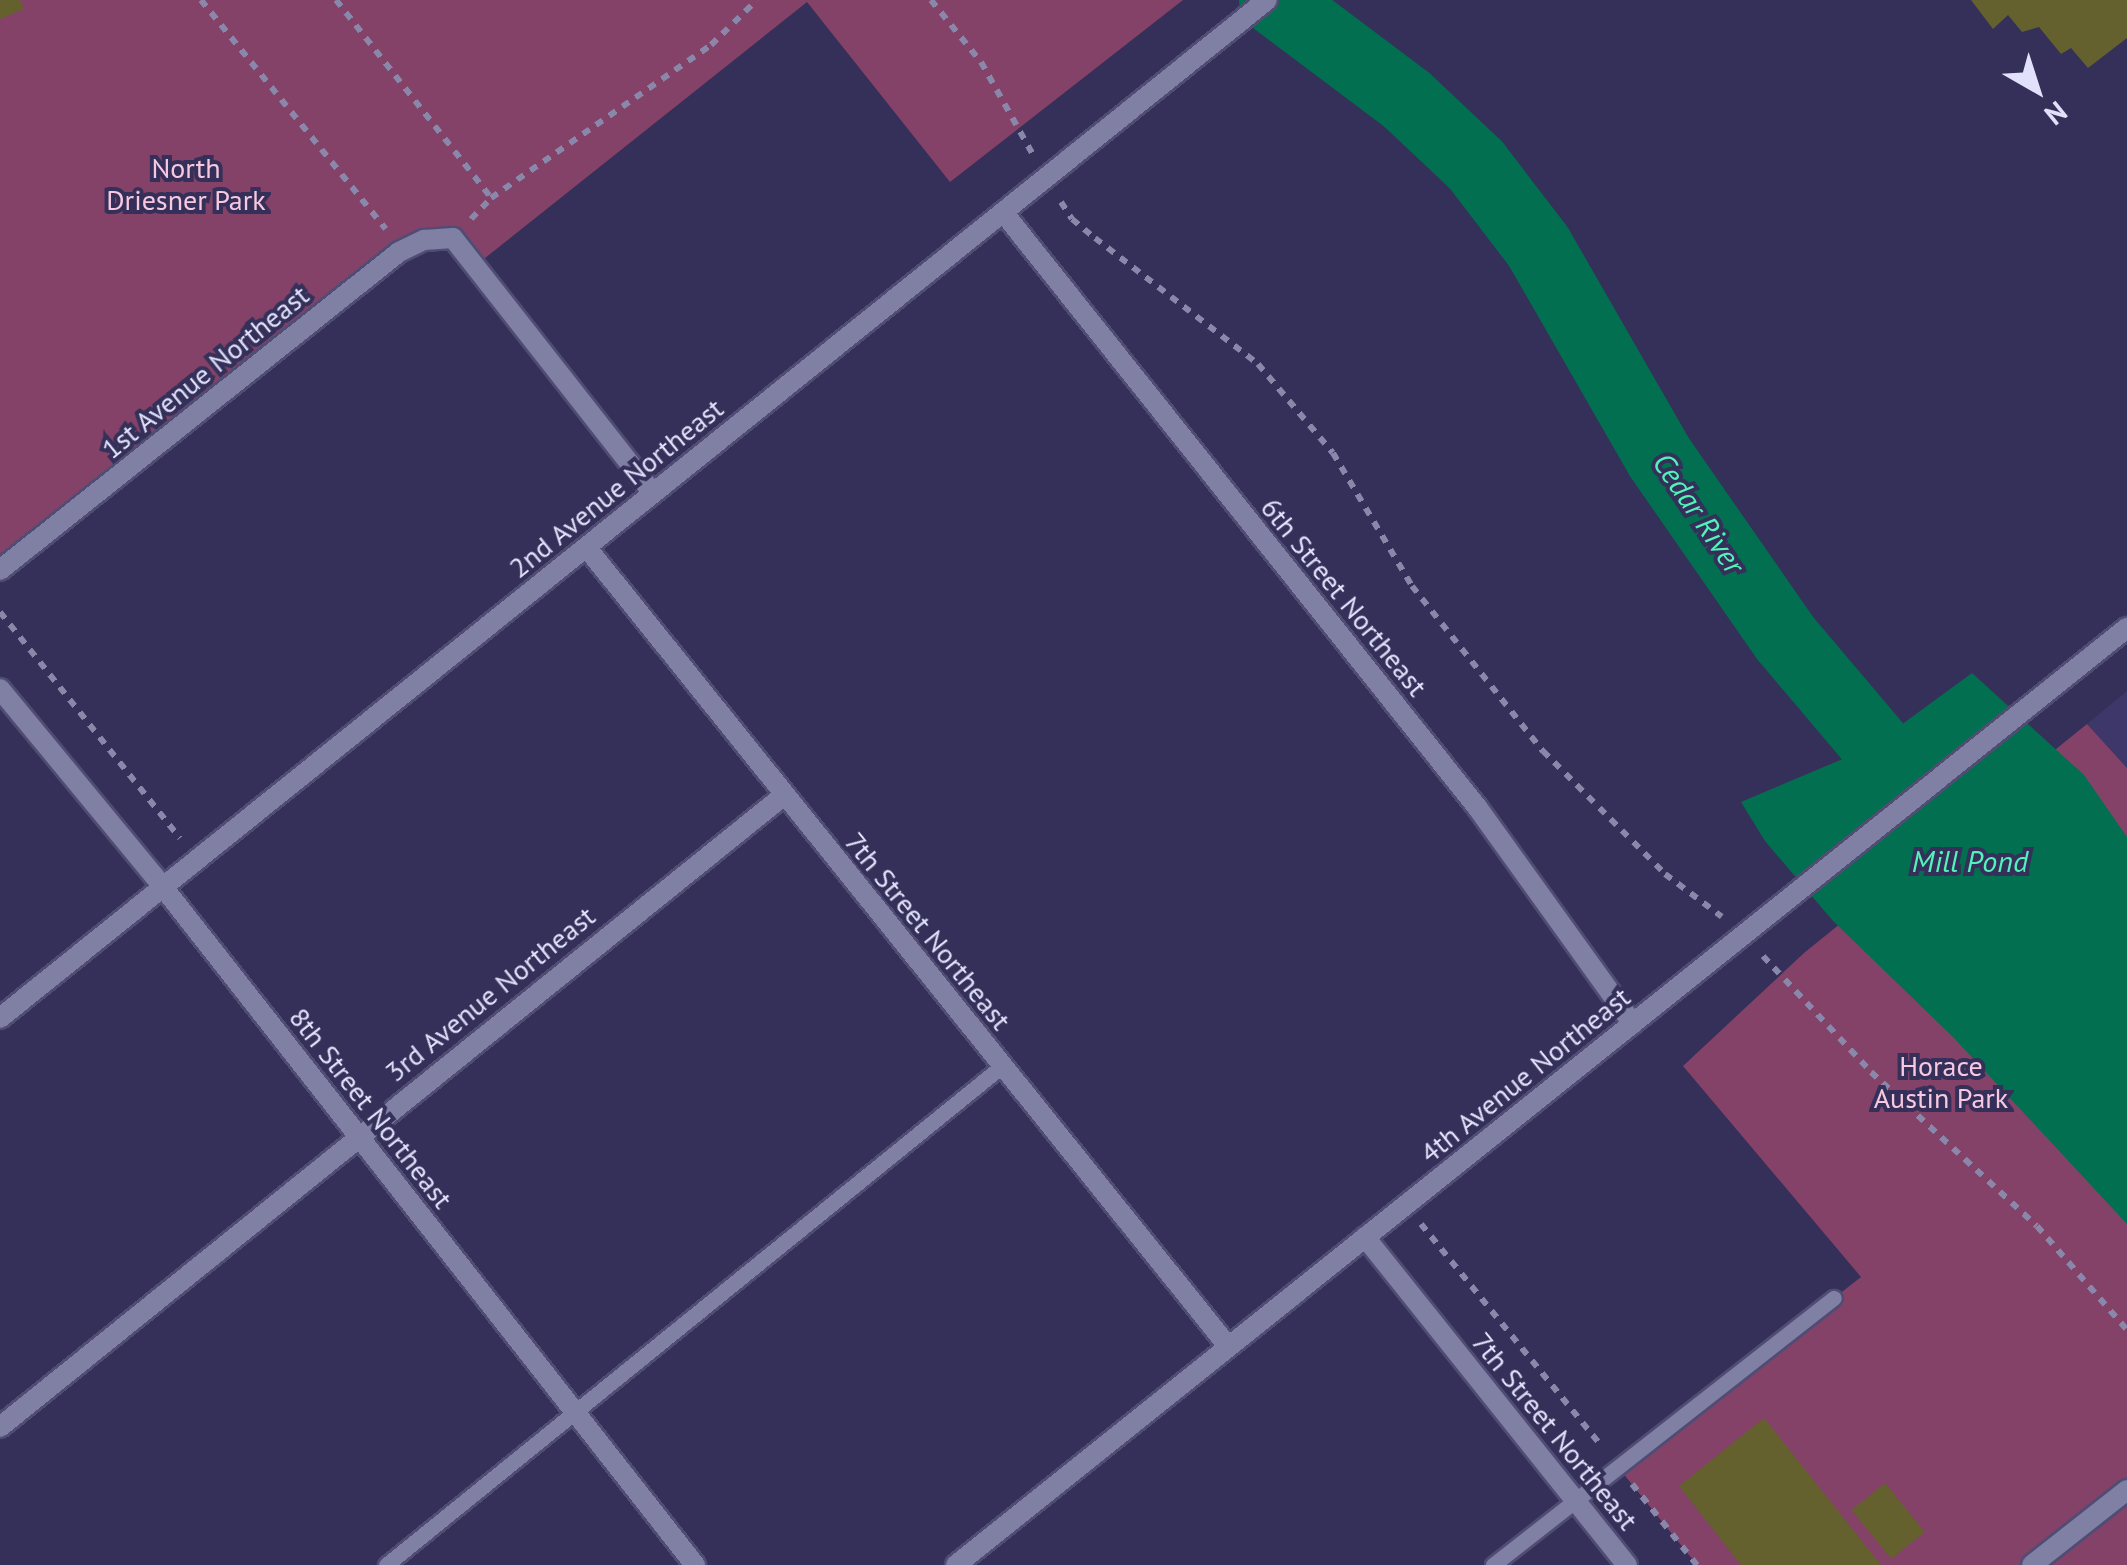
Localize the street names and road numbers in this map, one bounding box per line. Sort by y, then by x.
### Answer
street label: 1st Avenue Northeast [94,278,316,466]
street label: 2nd Avenue Northeast [502,391,730,585]
street label: 6th Street Northeast [1254,491,1434,703]
street label: 7th Street Northeast [838,826,1018,1036]
street label: 3rd Avenue Northeast [378,899,602,1089]
street label: 4th Avenue Northeast [1413,980,1637,1170]
street label: 8th Street Northeast [282,1001,460,1215]
street label: 7th Street Northeast [1465,1326,1645,1536]

